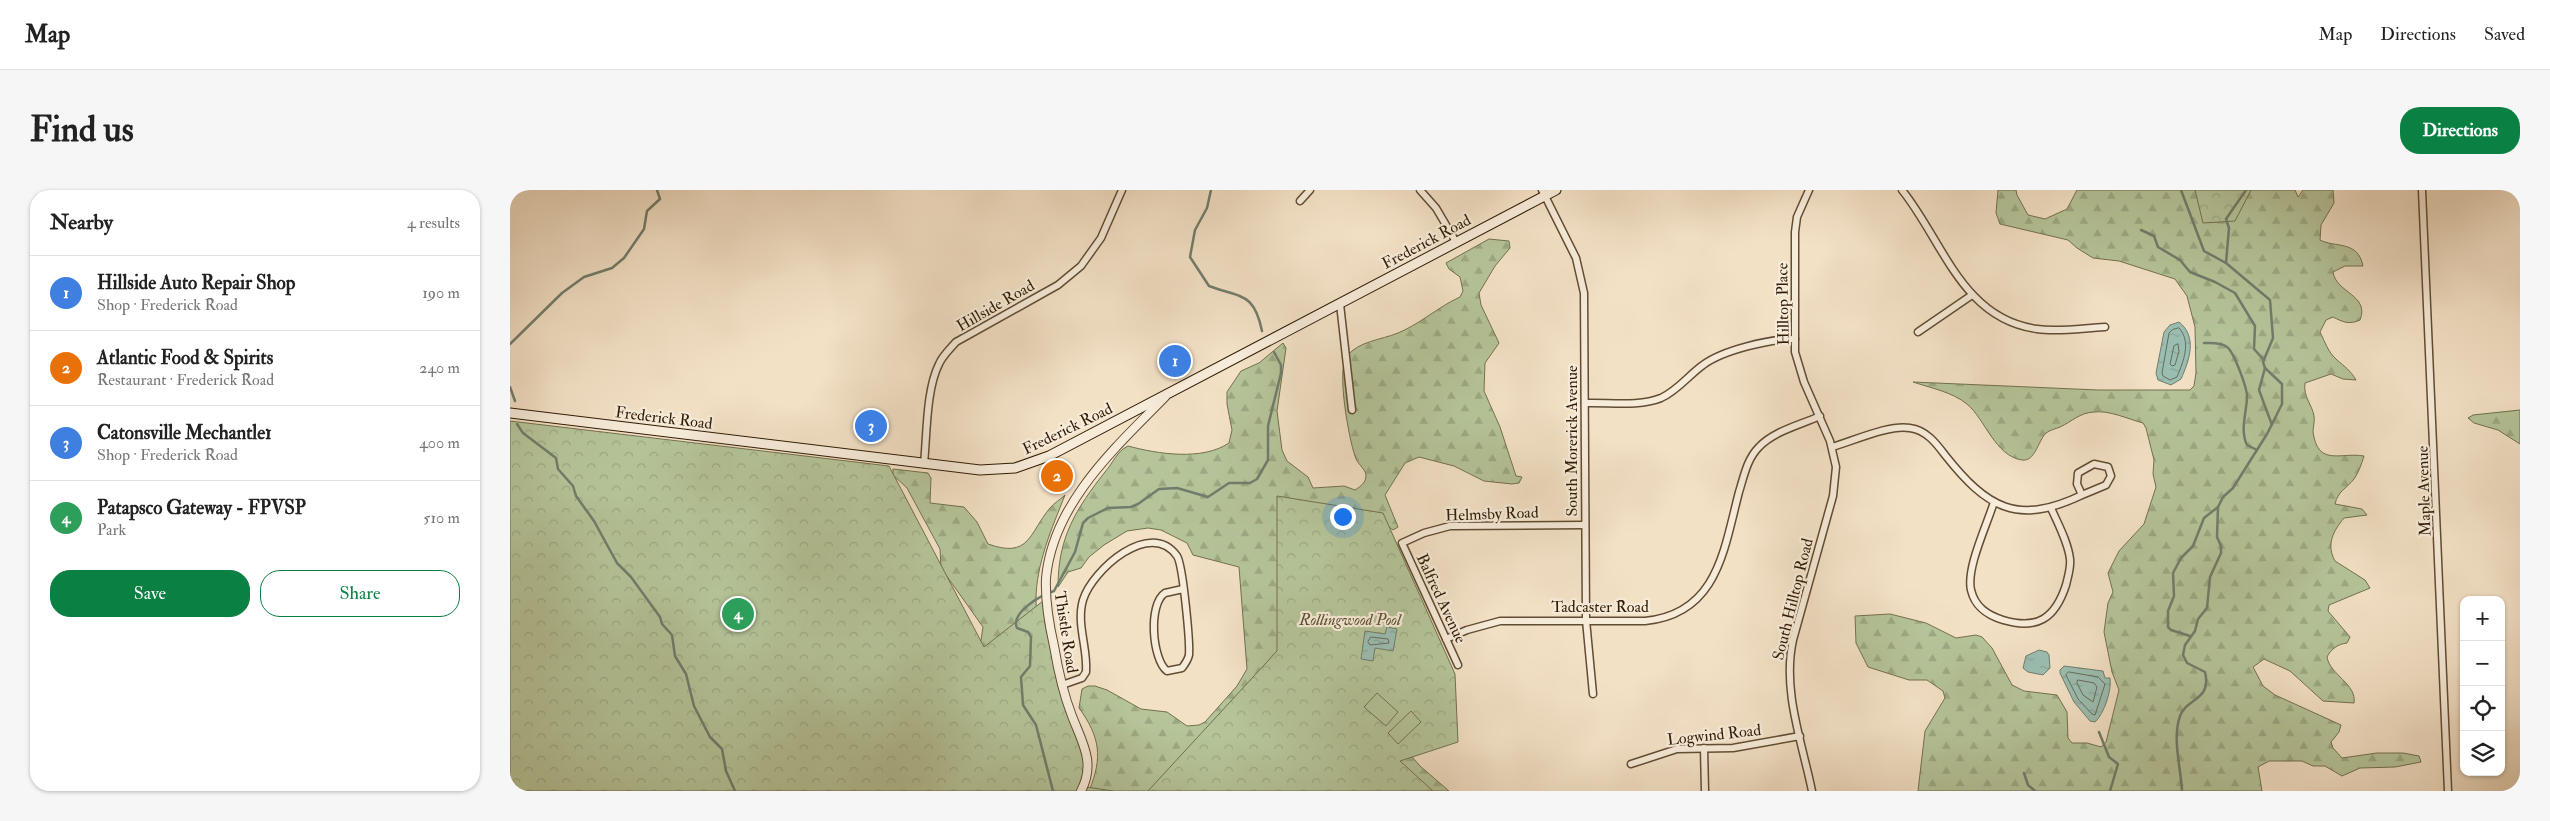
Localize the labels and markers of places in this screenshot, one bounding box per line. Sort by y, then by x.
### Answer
pin: 1 [1159,342,1191,380]
pin: 3 [855,407,887,445]
pin: 2 [1041,457,1073,495]
pin: 4 [722,595,754,633]

